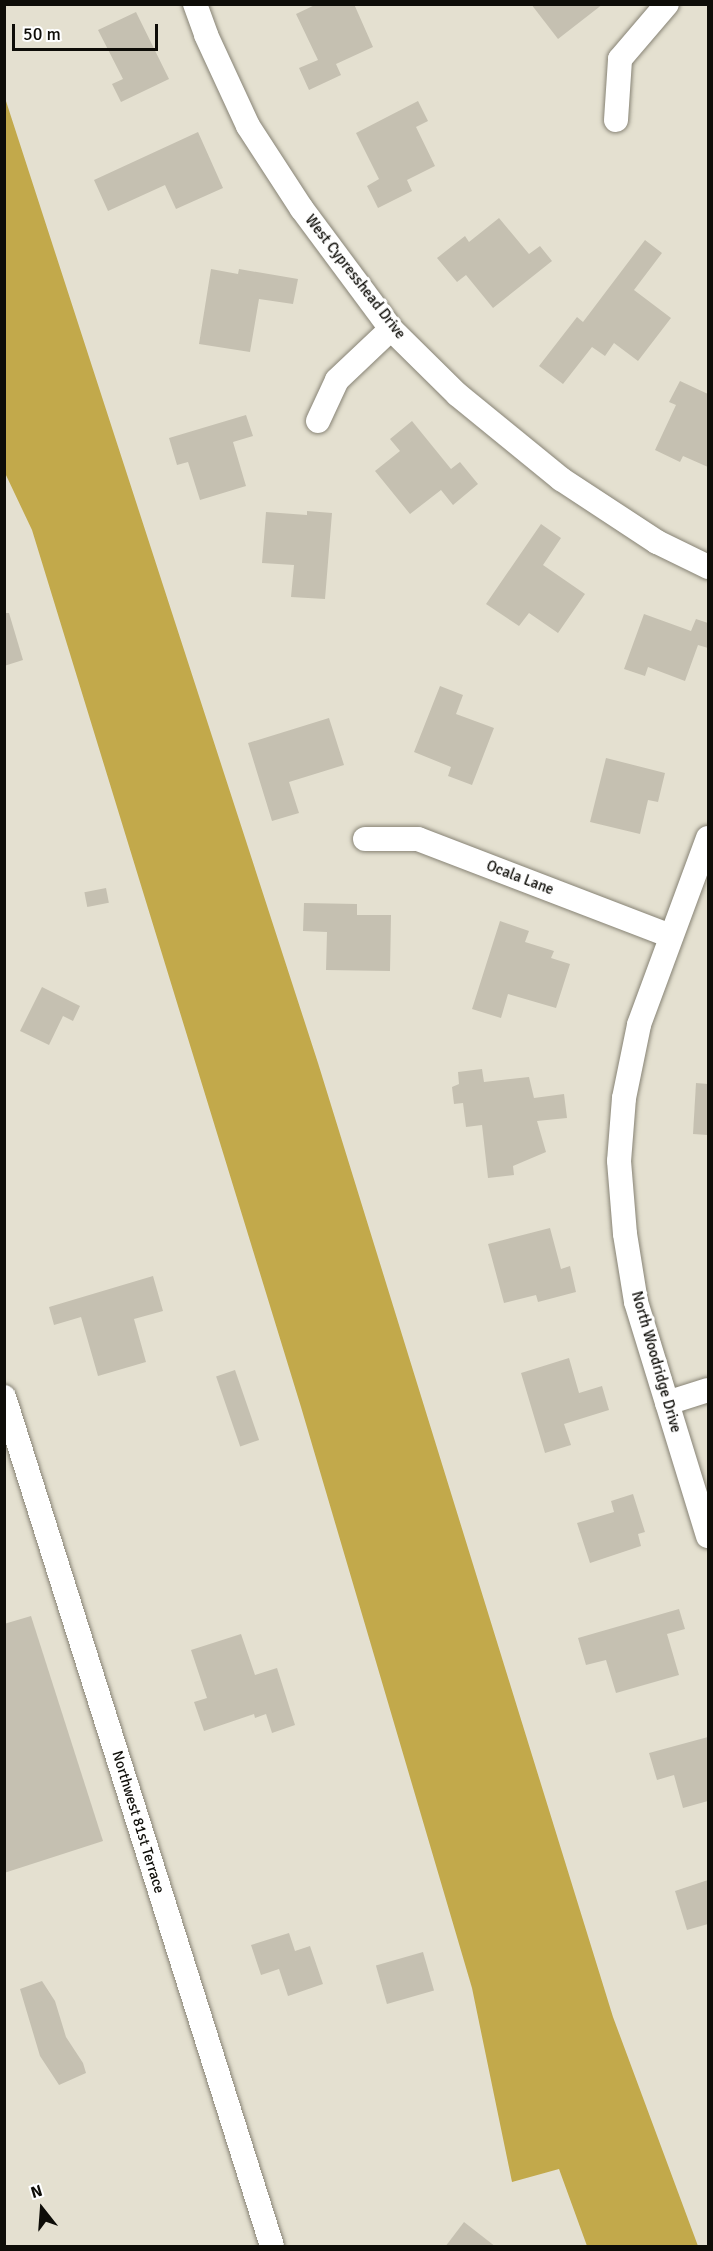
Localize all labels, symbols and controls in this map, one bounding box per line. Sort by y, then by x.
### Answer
scale bar [15,12,160,50]
text: 50 m [23,23,61,45]
street label: West Cypresshead Drive [301,211,409,343]
street label: Ocala Lane [484,857,556,899]
street label: North Woodridge Drive [627,1289,685,1435]
street label: Northwest 81st Terrace [108,1749,168,1895]
north arrow [12,2179,72,2239]
text: N [28,2181,45,2203]

